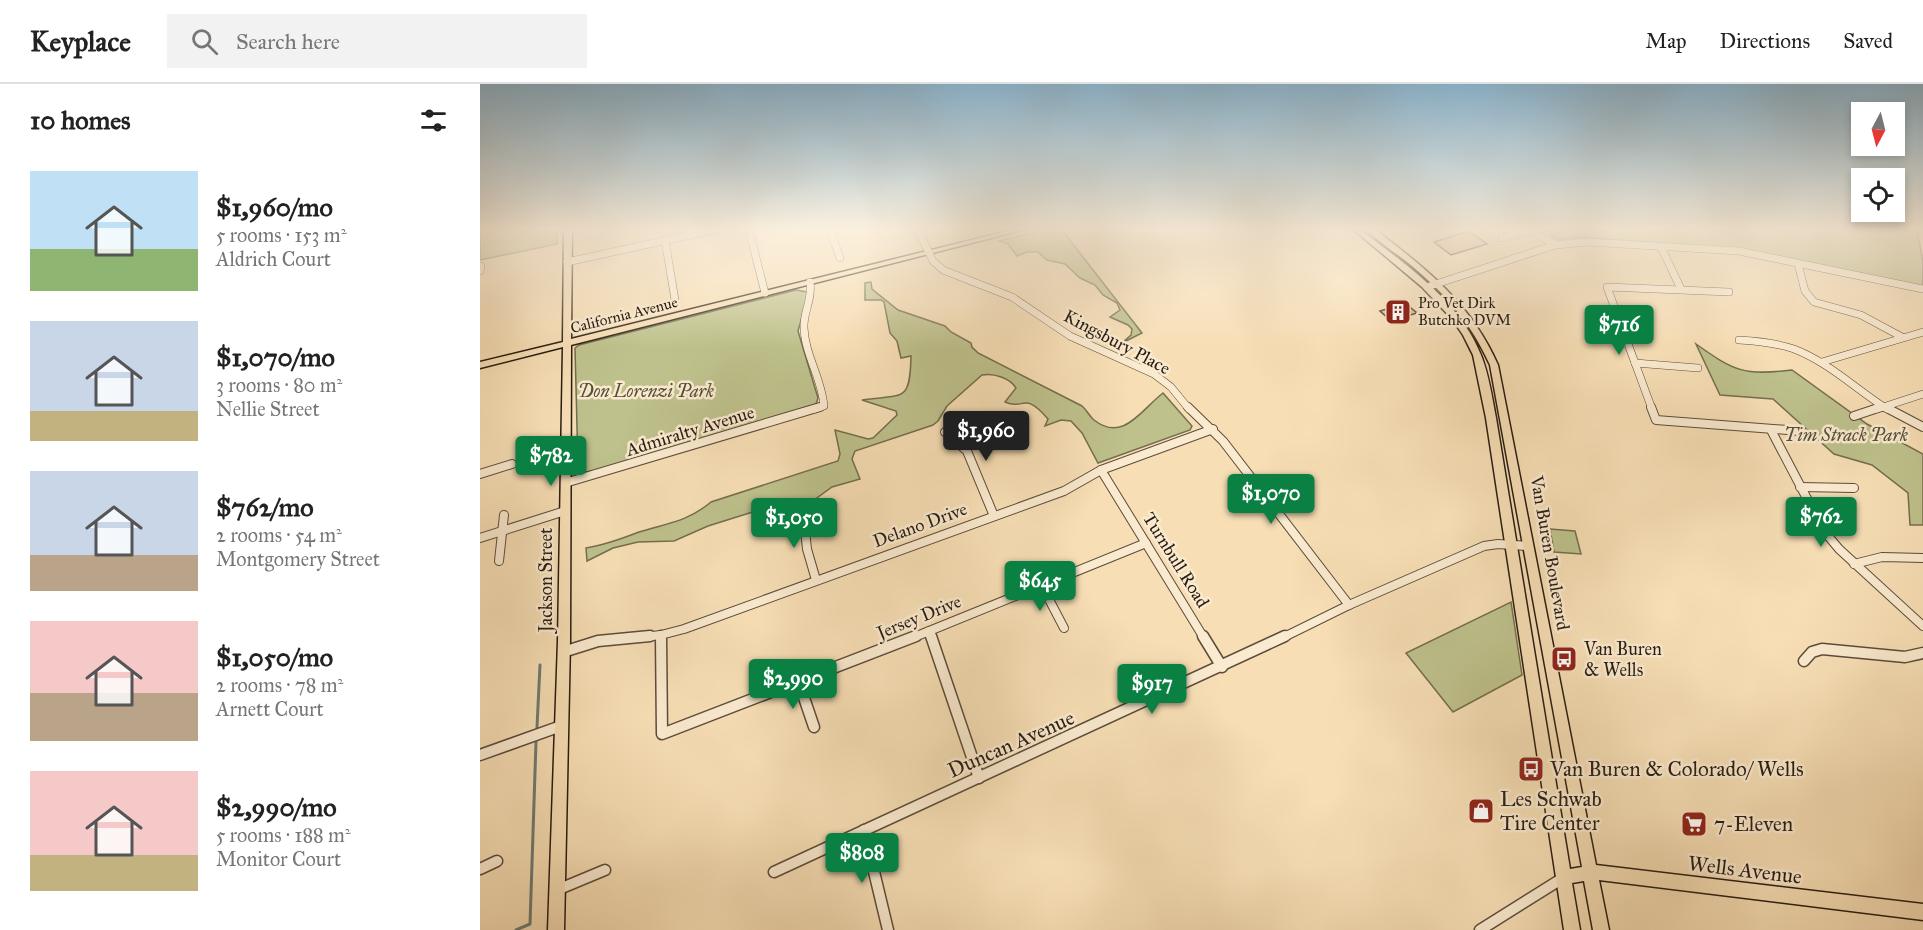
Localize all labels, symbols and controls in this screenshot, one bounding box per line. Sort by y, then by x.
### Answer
search box [167,14,587,68]
text: Keyplace [30,24,131,59]
icon: search [188,25,221,58]
text: Search here [236,28,340,55]
text: Map [1646,28,1687,54]
text: Directions [1720,28,1810,54]
text: Saved [1843,28,1893,54]
north arrow [1851,102,1905,156]
map controls [1851,102,1905,222]
text: 10 homes [30,104,131,136]
icon: filters [417,104,450,137]
button: locate [1851,168,1905,222]
text: $1,960/mo [216,191,333,223]
icon: home [78,195,150,267]
text: 5 rooms · 153 m² [216,223,346,247]
text: Aldrich Court [216,247,331,271]
street label: California Avenue [569,293,679,337]
place label: Pro Vet Dirk Butchko DVM [1418,294,1511,329]
building icon: Pro Vet Dirk Butchko DVM [1383,297,1413,327]
street label: Kingsbury Place [1059,305,1174,380]
pin: $716 [1583,305,1655,356]
text: $716 [1599,312,1639,336]
text: $1,070/mo [216,341,335,373]
icon: home [78,345,150,417]
text: 3 rooms · 80 m² [216,373,342,397]
park label: Don Lorenzi Park [578,380,714,402]
text: Nellie Street [216,397,320,421]
street label: Admiralty Avenue [622,401,757,461]
pin: $1,960 [937,411,1035,462]
text: $1,960 [957,418,1015,442]
park label: Tim Strack Park [1784,424,1908,446]
pin: $782 [515,436,587,487]
text: $782 [529,443,573,467]
street label: Van Buren Boulevard [1525,473,1574,632]
pin: $1,070 [1222,474,1320,525]
text: $1,070 [1241,481,1301,505]
text: $762/mo [216,491,314,523]
icon: home [78,495,150,567]
pin: $762 [1785,497,1857,548]
pin: $1,050 [745,498,843,549]
street label: Delano Drive [870,498,970,552]
text: $762 [1800,504,1842,528]
text: $1,050 [765,505,823,529]
street label: Turnbull Road [1138,508,1214,612]
text: 2 rooms · 54 m² [216,523,342,547]
street label: Jackson Street [535,527,558,634]
text: Montgomery Street [216,547,380,571]
pin: $645 [1004,561,1076,612]
text: $645 [1019,568,1061,592]
street label: Jersey Drive [872,590,965,646]
place label: Van Buren & Wells [1583,638,1662,681]
text: $1,050/mo [216,641,333,673]
bus stop icon: Van Buren & Wells [1549,644,1579,674]
icon: home [78,645,150,717]
pin: $2,990 [744,659,842,710]
pin: $917 [1116,664,1188,715]
text: $2,990 [763,666,823,690]
text: $917 [1131,671,1173,695]
text: 2 rooms · 78 m² [216,673,343,697]
text: Arnett Court [216,697,324,721]
street label: Duncan Avenue [944,704,1079,783]
bus stop icon: Van Buren & Colorado/ Wells [1516,754,1546,784]
place label: Van Buren & Colorado/ Wells [1549,756,1804,782]
place label: Les Schwab Tire Center [1500,786,1602,836]
text: $2,990/mo [216,791,337,823]
icon: home [78,795,150,867]
shop icon: Les Schwab Tire Center [1466,796,1496,826]
supermarket icon: 7-Eleven [1679,809,1709,839]
place label: 7-Eleven [1714,811,1793,837]
text: 5 rooms · 188 m² [216,823,351,847]
pin: $808 [826,833,898,884]
text: $808 [840,840,884,864]
text: Monitor Court [216,847,341,871]
street label: Wells Avenue [1687,850,1804,890]

